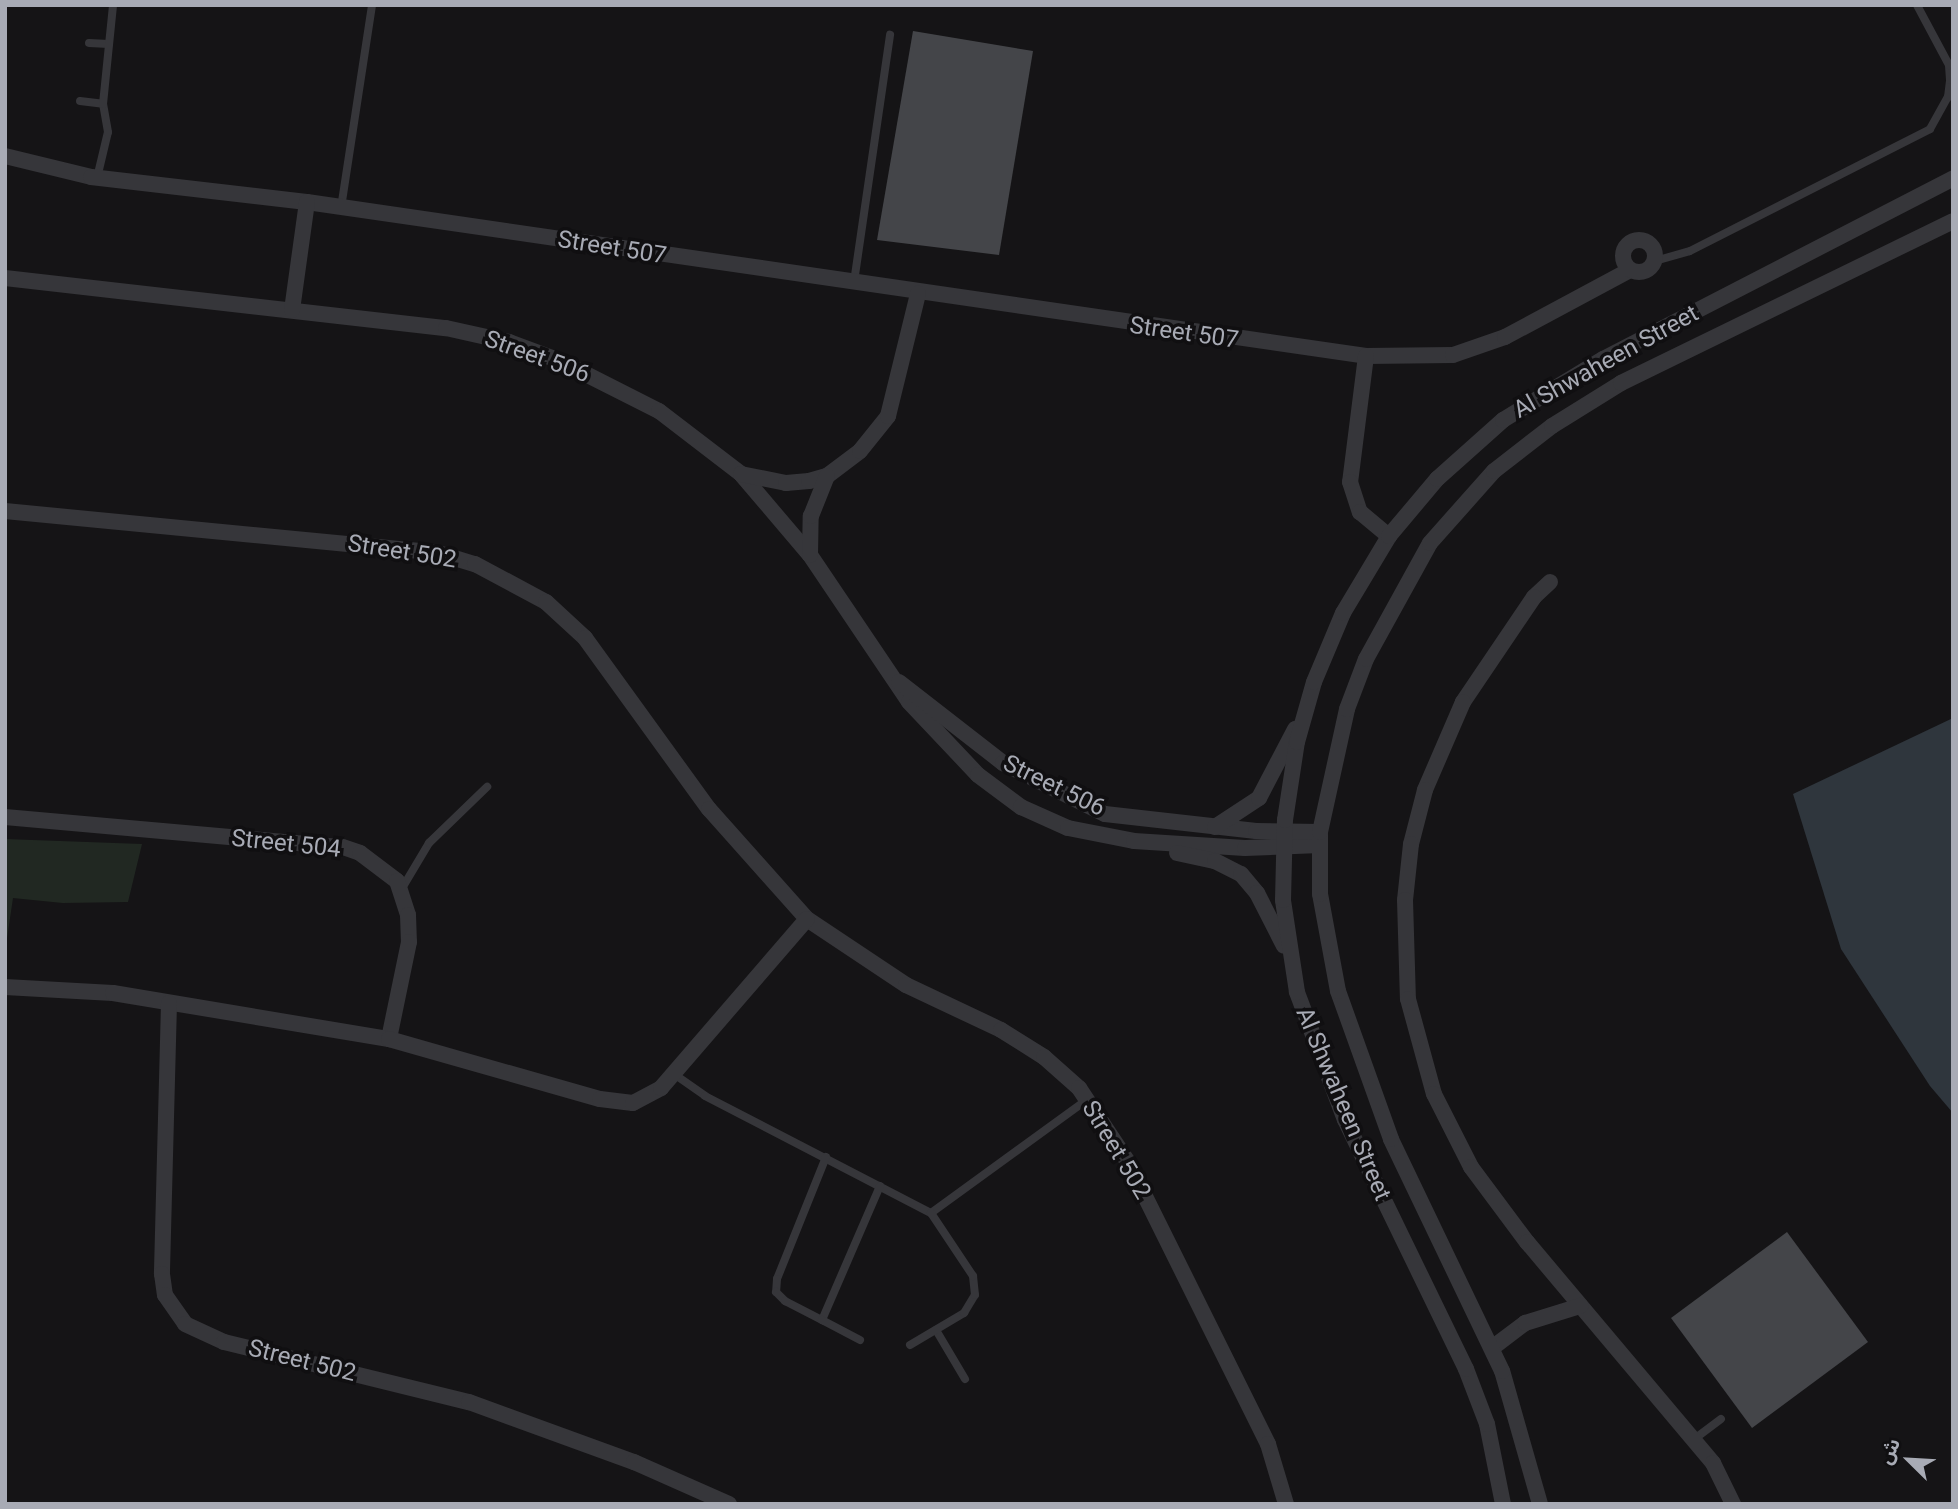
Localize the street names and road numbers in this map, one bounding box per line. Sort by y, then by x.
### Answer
street label: Street 507 [556,225,668,271]
street label: Al Shwaheen Street [1508,299,1704,425]
street label: Street 507 [1128,311,1240,355]
street label: Street 506 [481,325,593,389]
street label: Street 502 [346,529,458,575]
street label: Street 506 [998,749,1110,823]
street label: Street 504 [230,824,342,864]
street label: Al Shwaheen Street [1289,1003,1397,1205]
street label: Street 502 [1075,1096,1157,1204]
street label: Street 502 [245,1334,359,1388]

